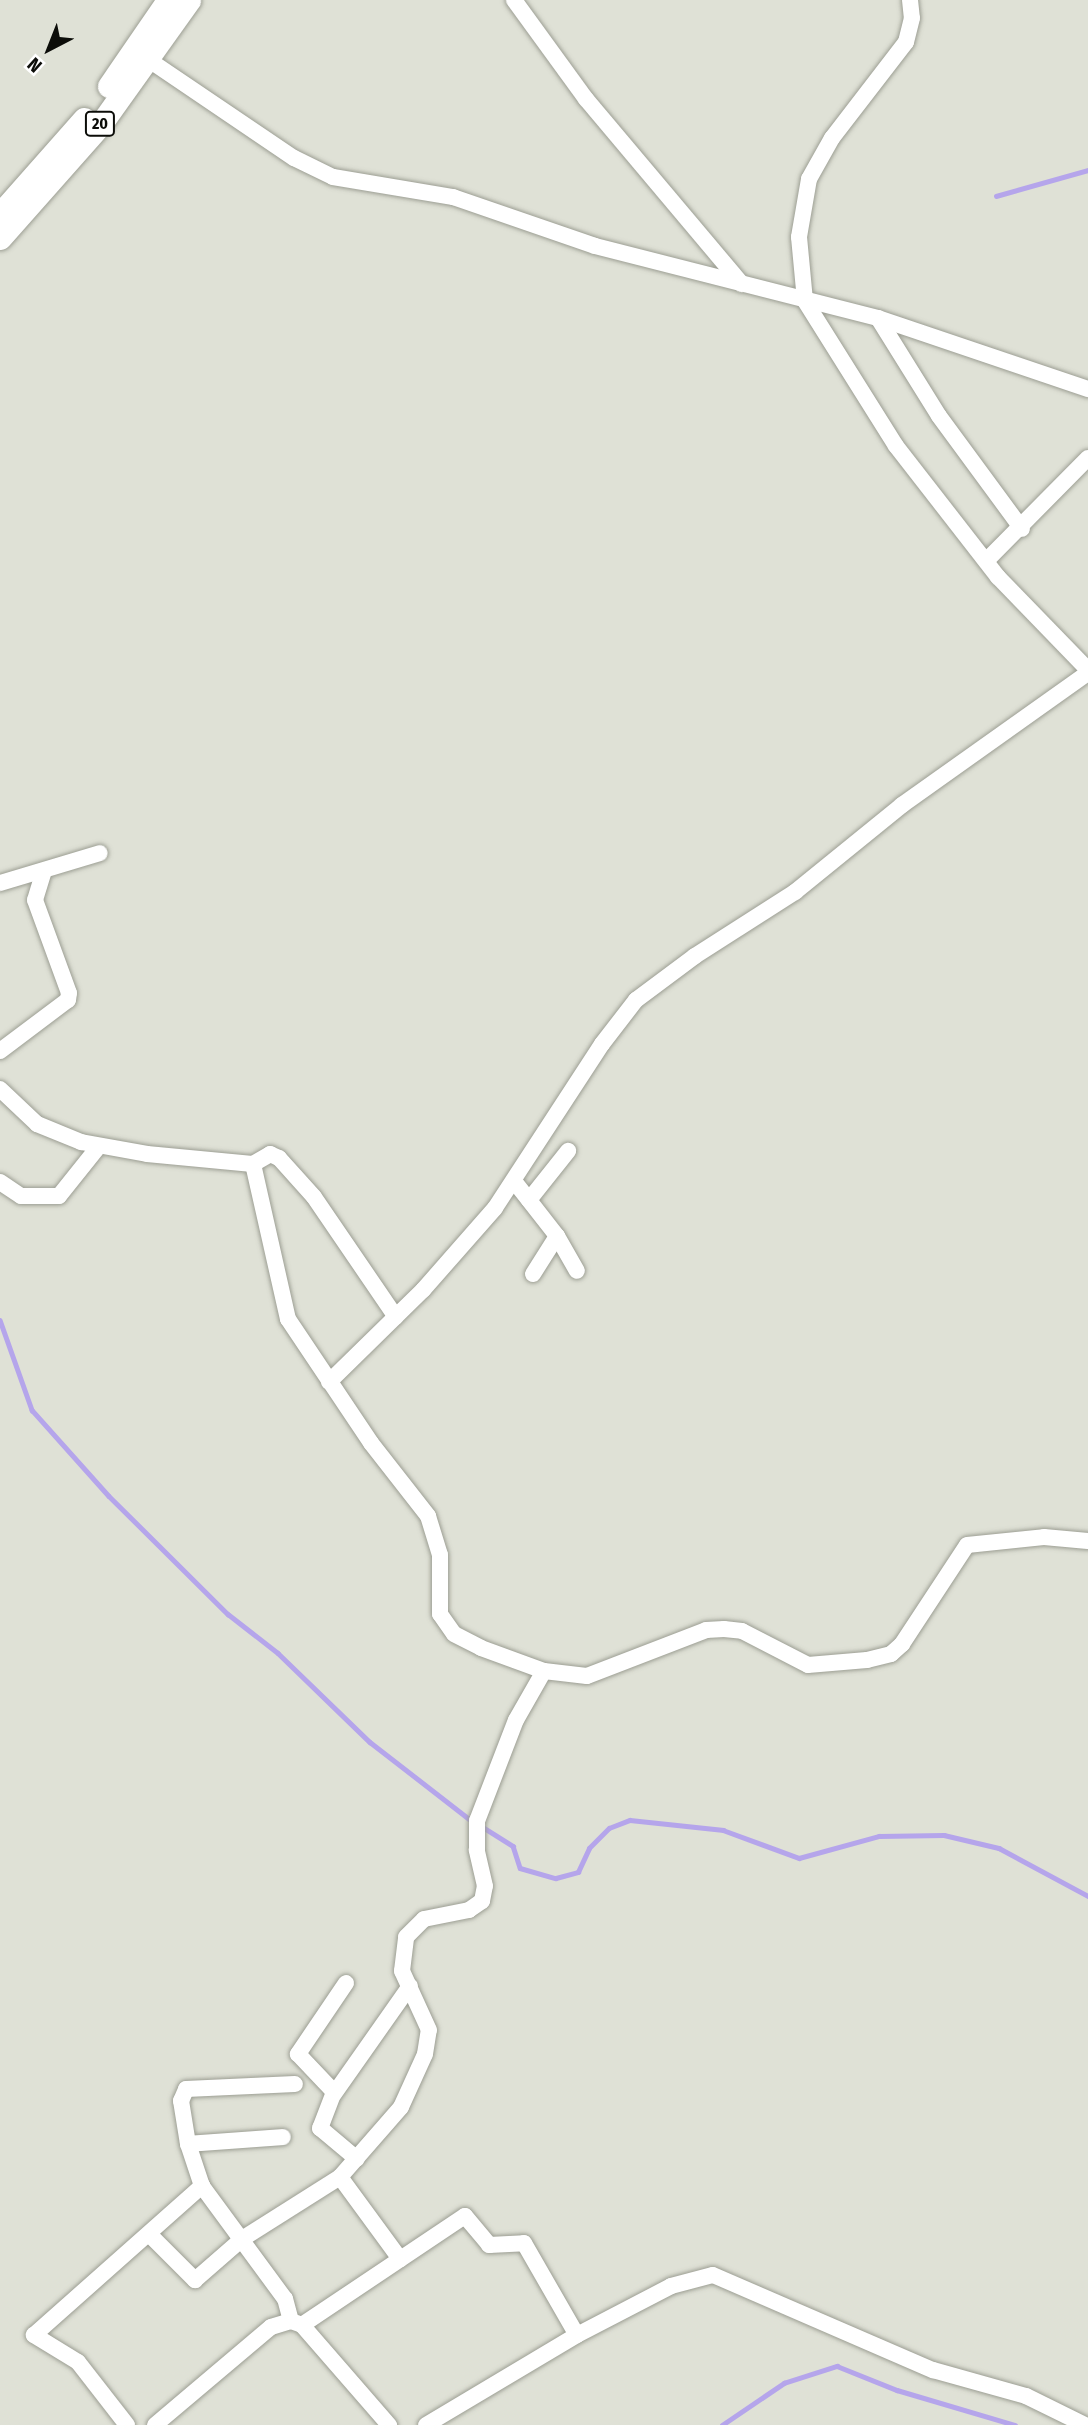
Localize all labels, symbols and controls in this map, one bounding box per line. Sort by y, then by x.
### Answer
north arrow [14,14,84,84]
text: N [23,53,47,77]
road number: 20 [84,112,116,136]

